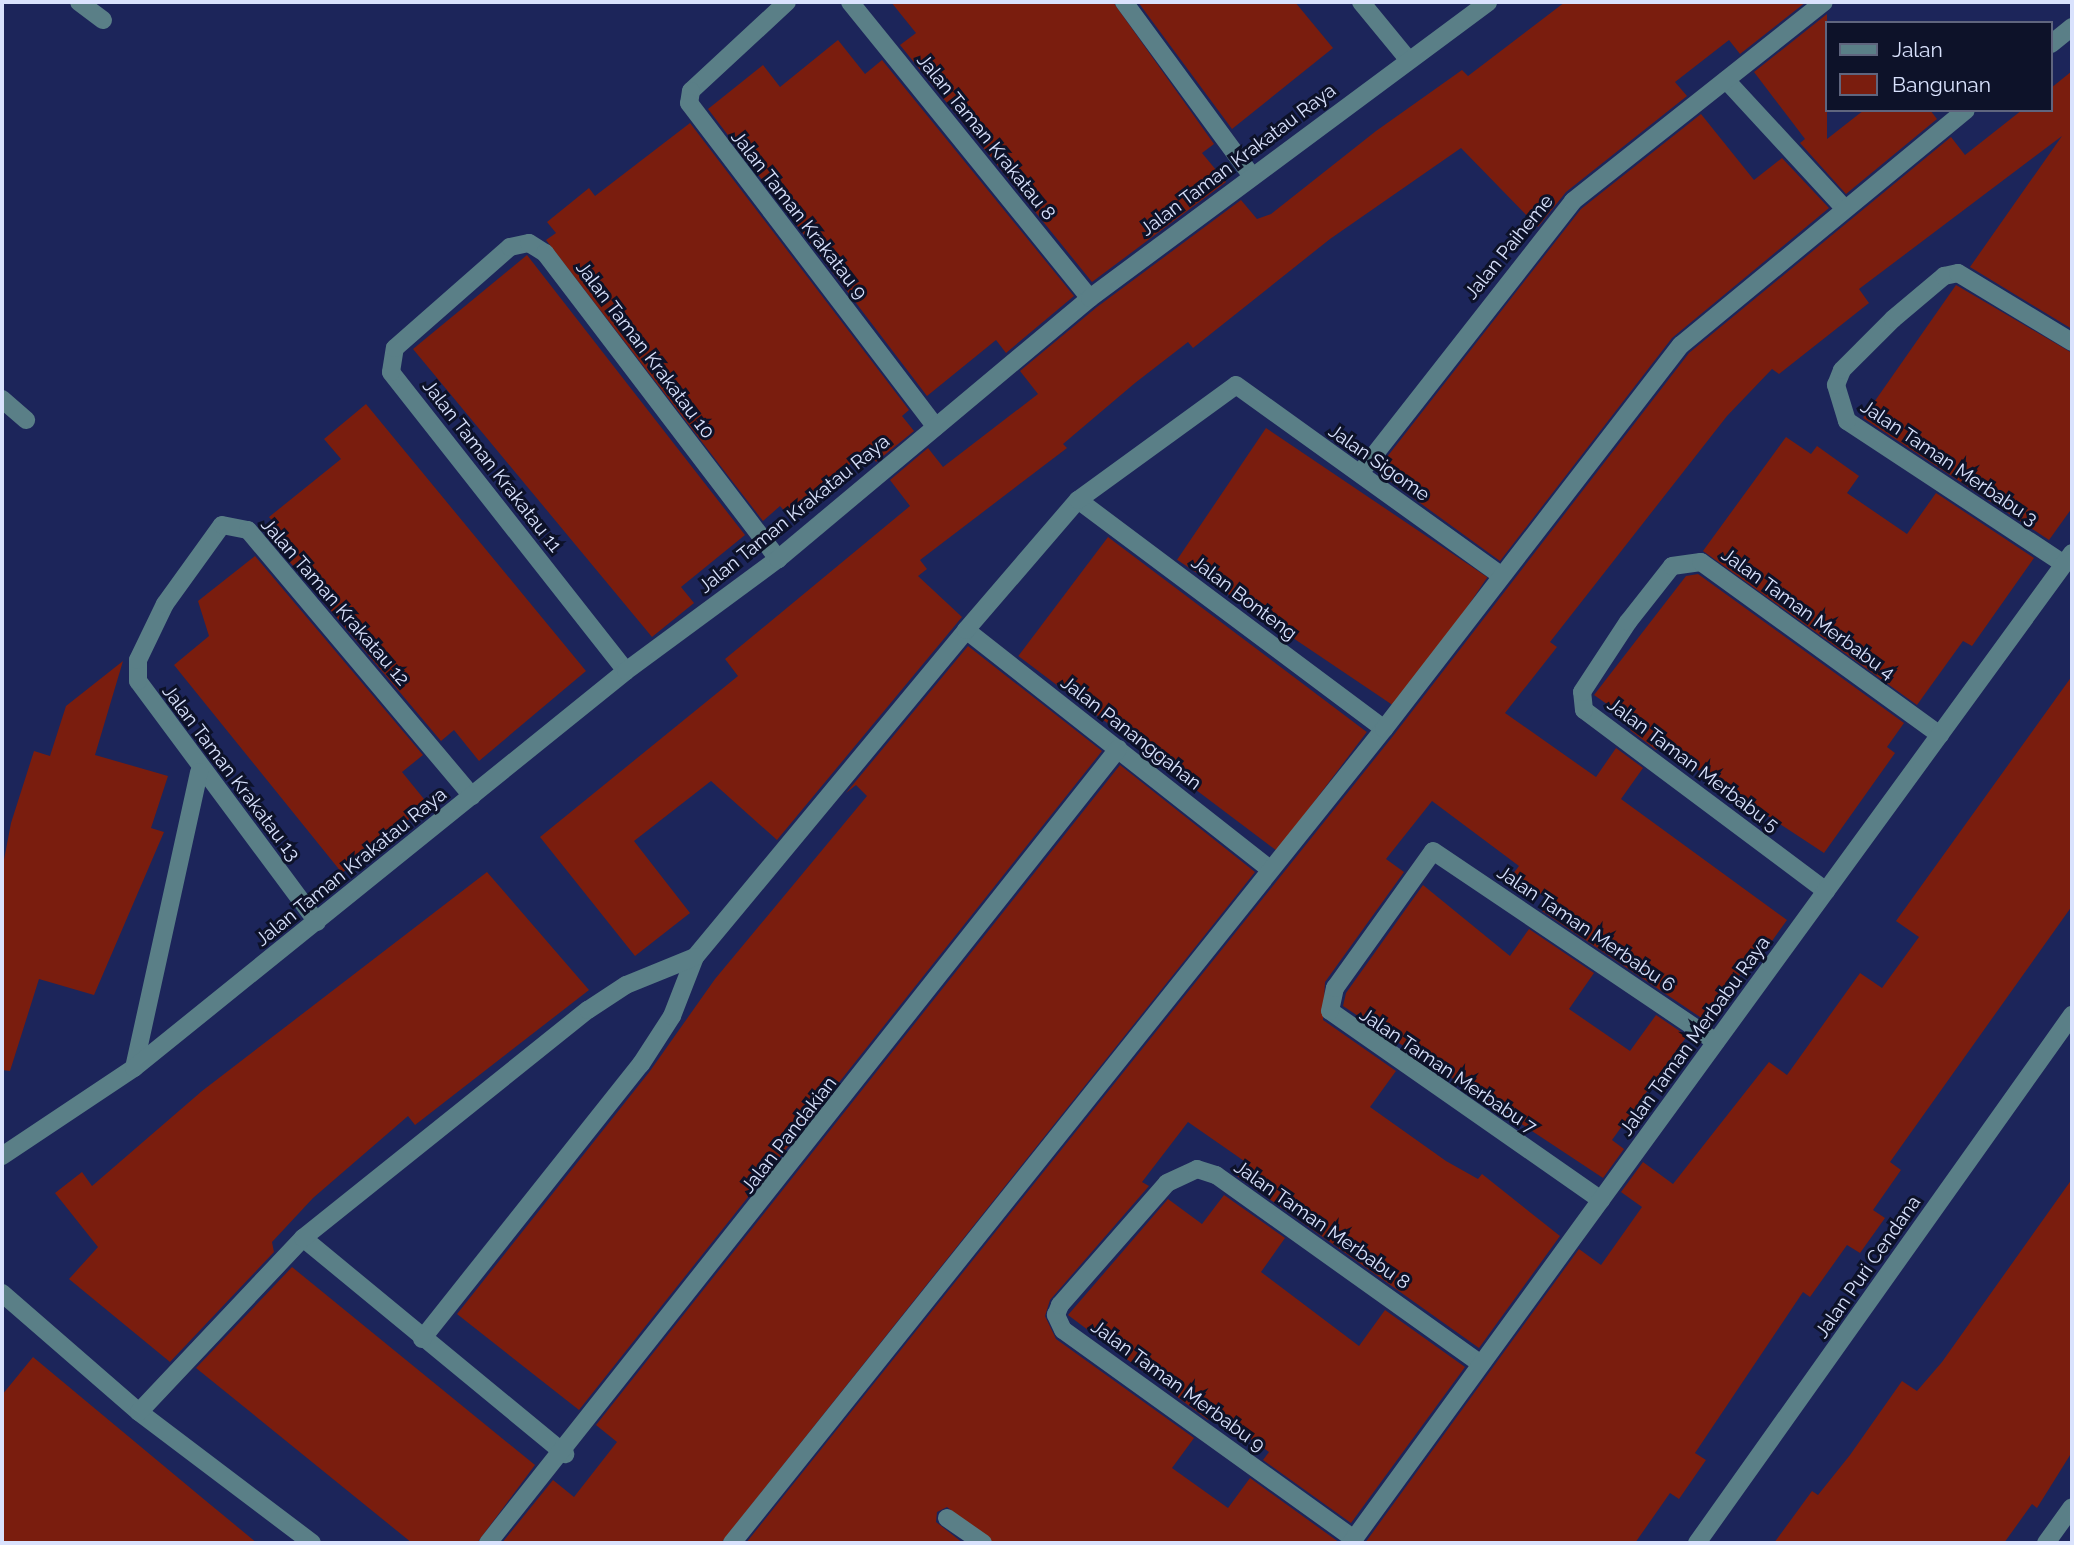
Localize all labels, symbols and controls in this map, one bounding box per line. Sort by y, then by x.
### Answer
legend [1826,21,2053,112]
text: Jalan [1892,37,1943,62]
street label: Jalan Taman Krakatau 8 [912,49,1060,225]
text: Bangunan [1892,72,1991,97]
street label: Jalan Taman Krakatau Raya [1135,79,1341,241]
street label: Jalan Taman Krakatau 9 [726,126,872,304]
street label: Jalan Paiheme [1460,190,1558,304]
street label: Jalan Taman Krakatau 10 [571,257,719,443]
street label: Jalan Taman Krakatau 11 [417,375,567,557]
street label: Jalan Taman Merbabu 3 [1856,395,2042,531]
street label: Jalan Sigome [1324,420,1434,506]
street label: Jalan Taman Krakatau Raya [694,430,894,598]
street label: Jalan Taman Krakatau 12 [256,513,414,691]
street label: Jalan Taman Merbabu 4 [1717,543,1899,685]
street label: Jalan Bonteng [1187,551,1301,645]
street label: Jalan Pananggahan [1056,671,1206,795]
street label: Jalan Taman Krakatau 13 [157,680,305,866]
street label: Jalan Taman Merbabu 5 [1603,693,1783,837]
street label: Jalan Taman Krakatau Raya [251,783,451,951]
street label: Jalan Taman Merbabu 6 [1492,861,1680,997]
street label: Jalan Taman Merbabu Raya [1615,932,1775,1140]
street label: Jalan Taman Merbabu 7 [1355,1003,1541,1139]
street label: Jalan Pandakian [736,1072,842,1198]
street label: Jalan Taman Merbabu 8 [1229,1155,1415,1295]
street label: Jalan Puri Cendana [1810,1191,1926,1343]
street label: Jalan Taman Merbabu 9 [1086,1315,1270,1457]

